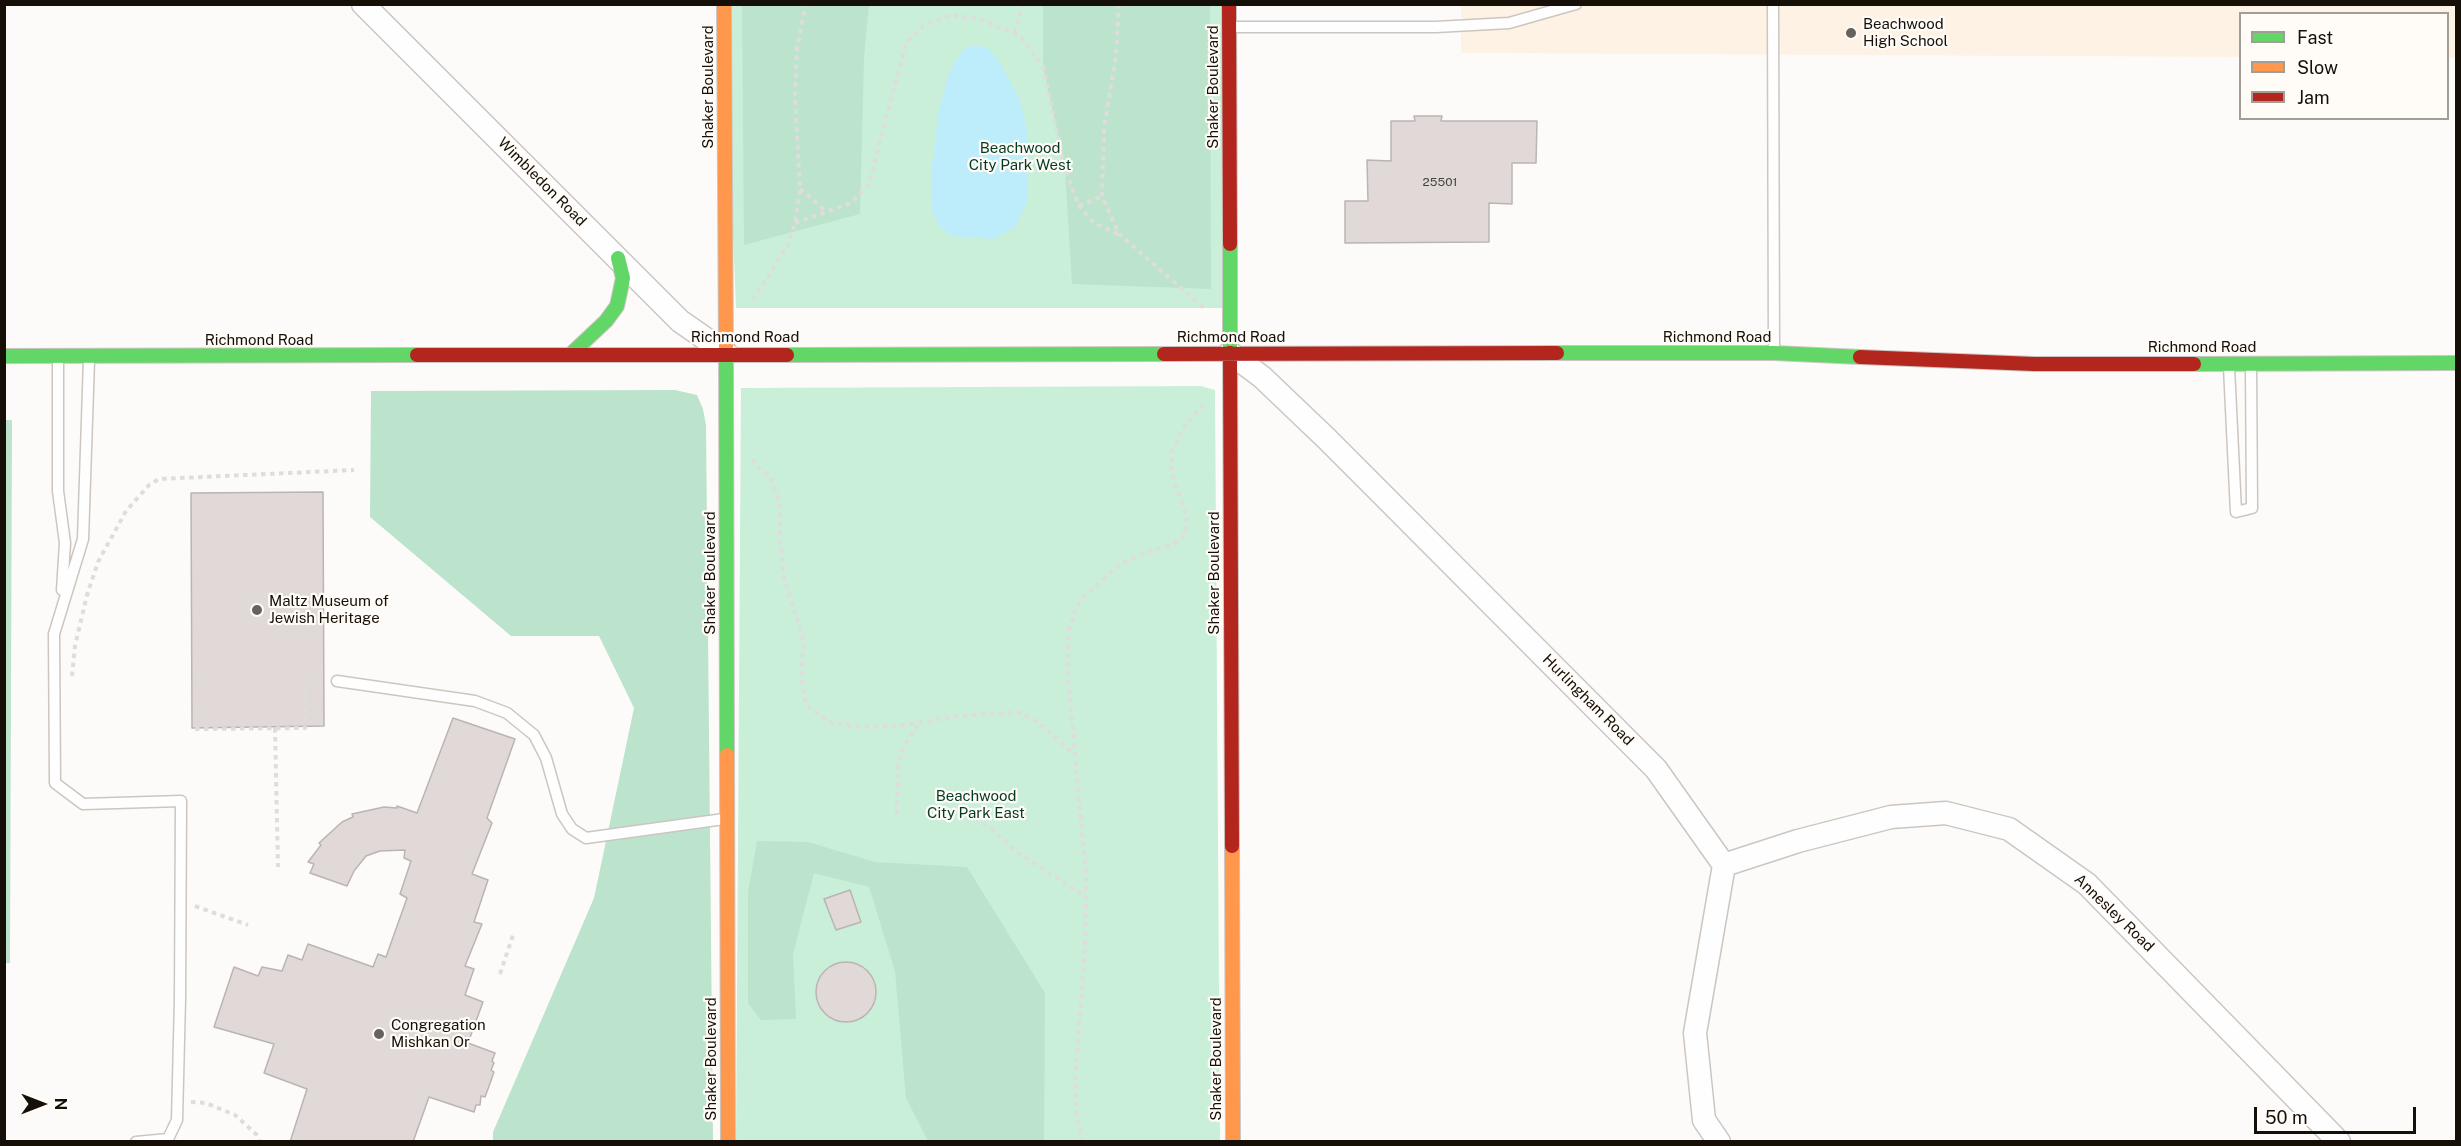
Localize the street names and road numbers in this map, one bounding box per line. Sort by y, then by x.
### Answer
street label: Shaker Boulevard [699,25,717,149]
street label: Shaker Boulevard [1204,25,1222,149]
street label: Wimbledon Road [494,134,590,230]
street label: Richmond Road [691,328,799,346]
street label: Richmond Road [1177,328,1285,346]
street label: Richmond Road [1663,328,1771,346]
street label: Richmond Road [205,331,313,349]
street label: Richmond Road [2148,338,2256,356]
street label: Shaker Boulevard [701,511,719,635]
street label: Shaker Boulevard [1205,511,1223,635]
street label: Hurlingham Road [1539,651,1637,749]
street label: Annesley Road [2070,870,2158,956]
street label: Shaker Boulevard [702,997,720,1121]
street label: Shaker Boulevard [1207,997,1225,1121]

